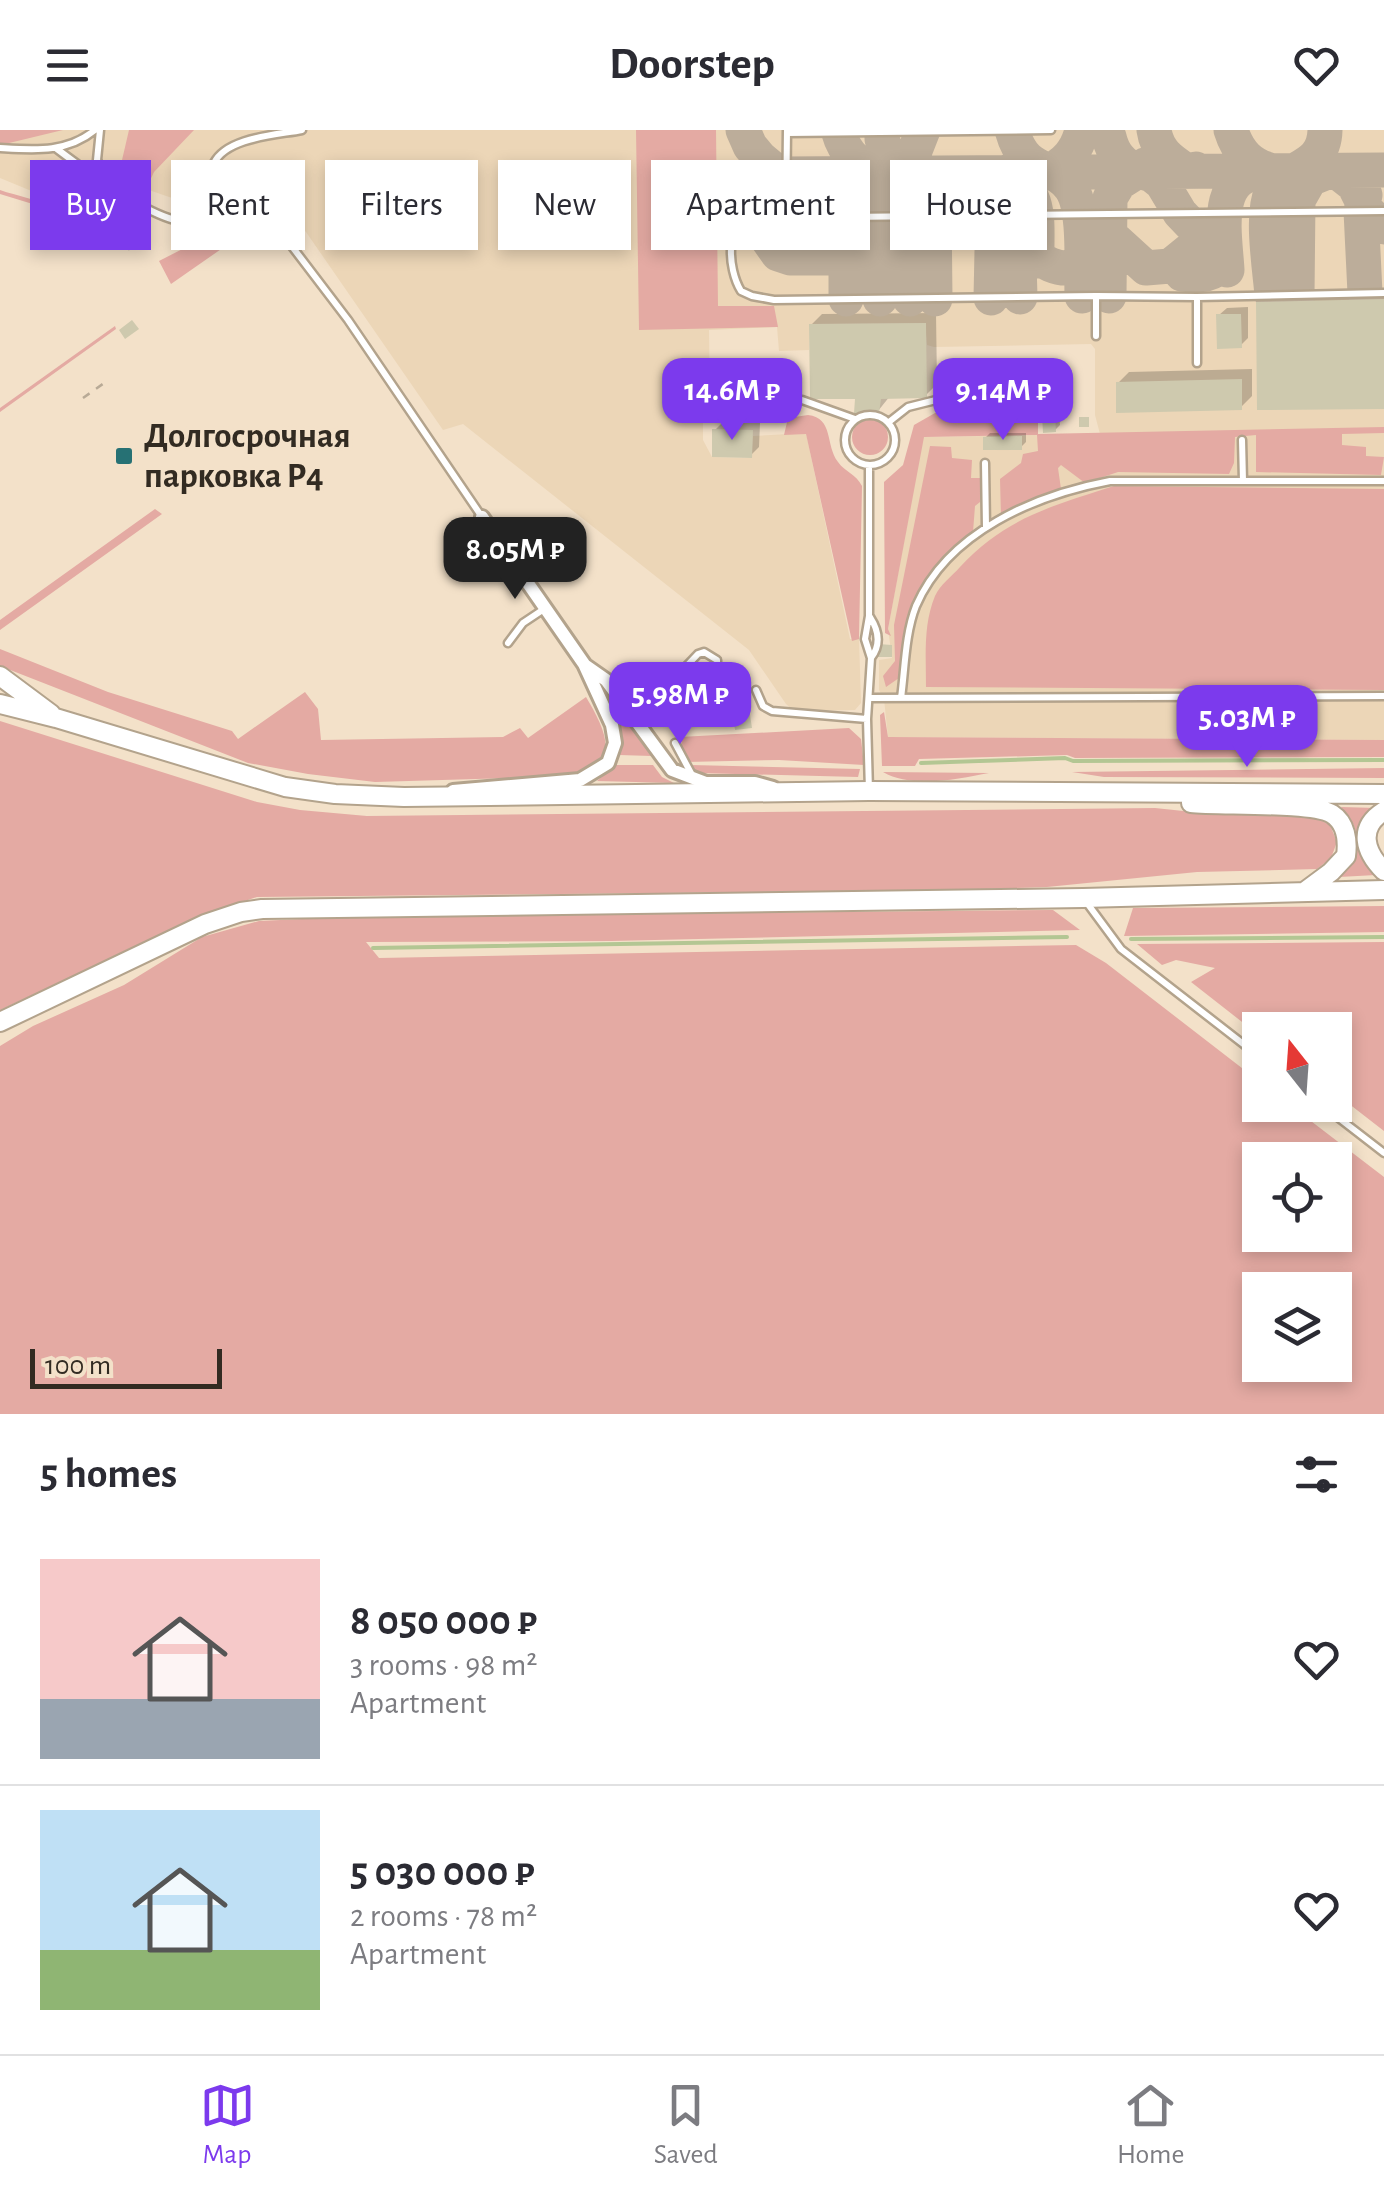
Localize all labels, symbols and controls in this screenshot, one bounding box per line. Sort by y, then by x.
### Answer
icon: menu [40,38,95,93]
icon: heart [1289,38,1344,93]
text: Doorstep [609,42,775,87]
chip: Buy [30,160,151,250]
chip: Rent [171,160,305,250]
chip: Filters [325,160,478,250]
chip: New [498,160,631,250]
chip: Apartment [651,160,870,250]
chip: House [890,160,1047,250]
pin: 14.6M ₽ [640,358,824,443]
pin: 9.14M ₽ [911,358,1095,443]
text: 14.6M ₽ [684,374,780,406]
text: 9.14M ₽ [955,374,1051,406]
place label: Долгосрочная парковка P4 [144,419,351,494]
marker: Долгосрочная парковка P4 [113,445,135,467]
pin: 8.05M ₽ [423,517,607,602]
text: 8.05M ₽ [466,533,564,565]
pin: 5.98M ₽ [588,662,772,747]
text: 5.98M ₽ [631,678,729,710]
pin: 5.03M ₽ [1155,685,1339,770]
text: 5.03M ₽ [1199,701,1295,733]
north arrow [1242,1012,1352,1122]
map controls [1242,1012,1352,1382]
button: locate [1242,1142,1352,1252]
button: layers [1242,1272,1352,1382]
scale bar [30,1344,222,1388]
text: 100 m [45,1352,111,1380]
icon: filters [1289,1447,1344,1502]
text: 5 homes [40,1453,177,1495]
icon: home [120,1599,240,1719]
text: 8 050 000 ₽ [350,1600,537,1642]
icon: heart [1289,1632,1344,1687]
text: 3 rooms · 98 m² [350,1649,537,1681]
text: Apartment [350,1687,486,1719]
icon: home [120,1850,240,1970]
text: 5 030 000 ₽ [350,1851,534,1893]
icon: heart [1289,1883,1344,1938]
text: 2 rooms · 78 m² [350,1900,537,1932]
text: Apartment [350,1938,486,1970]
tab: Map [200,2078,255,2172]
tab: Saved [654,2078,718,2172]
tab: Home [1117,2078,1184,2172]

